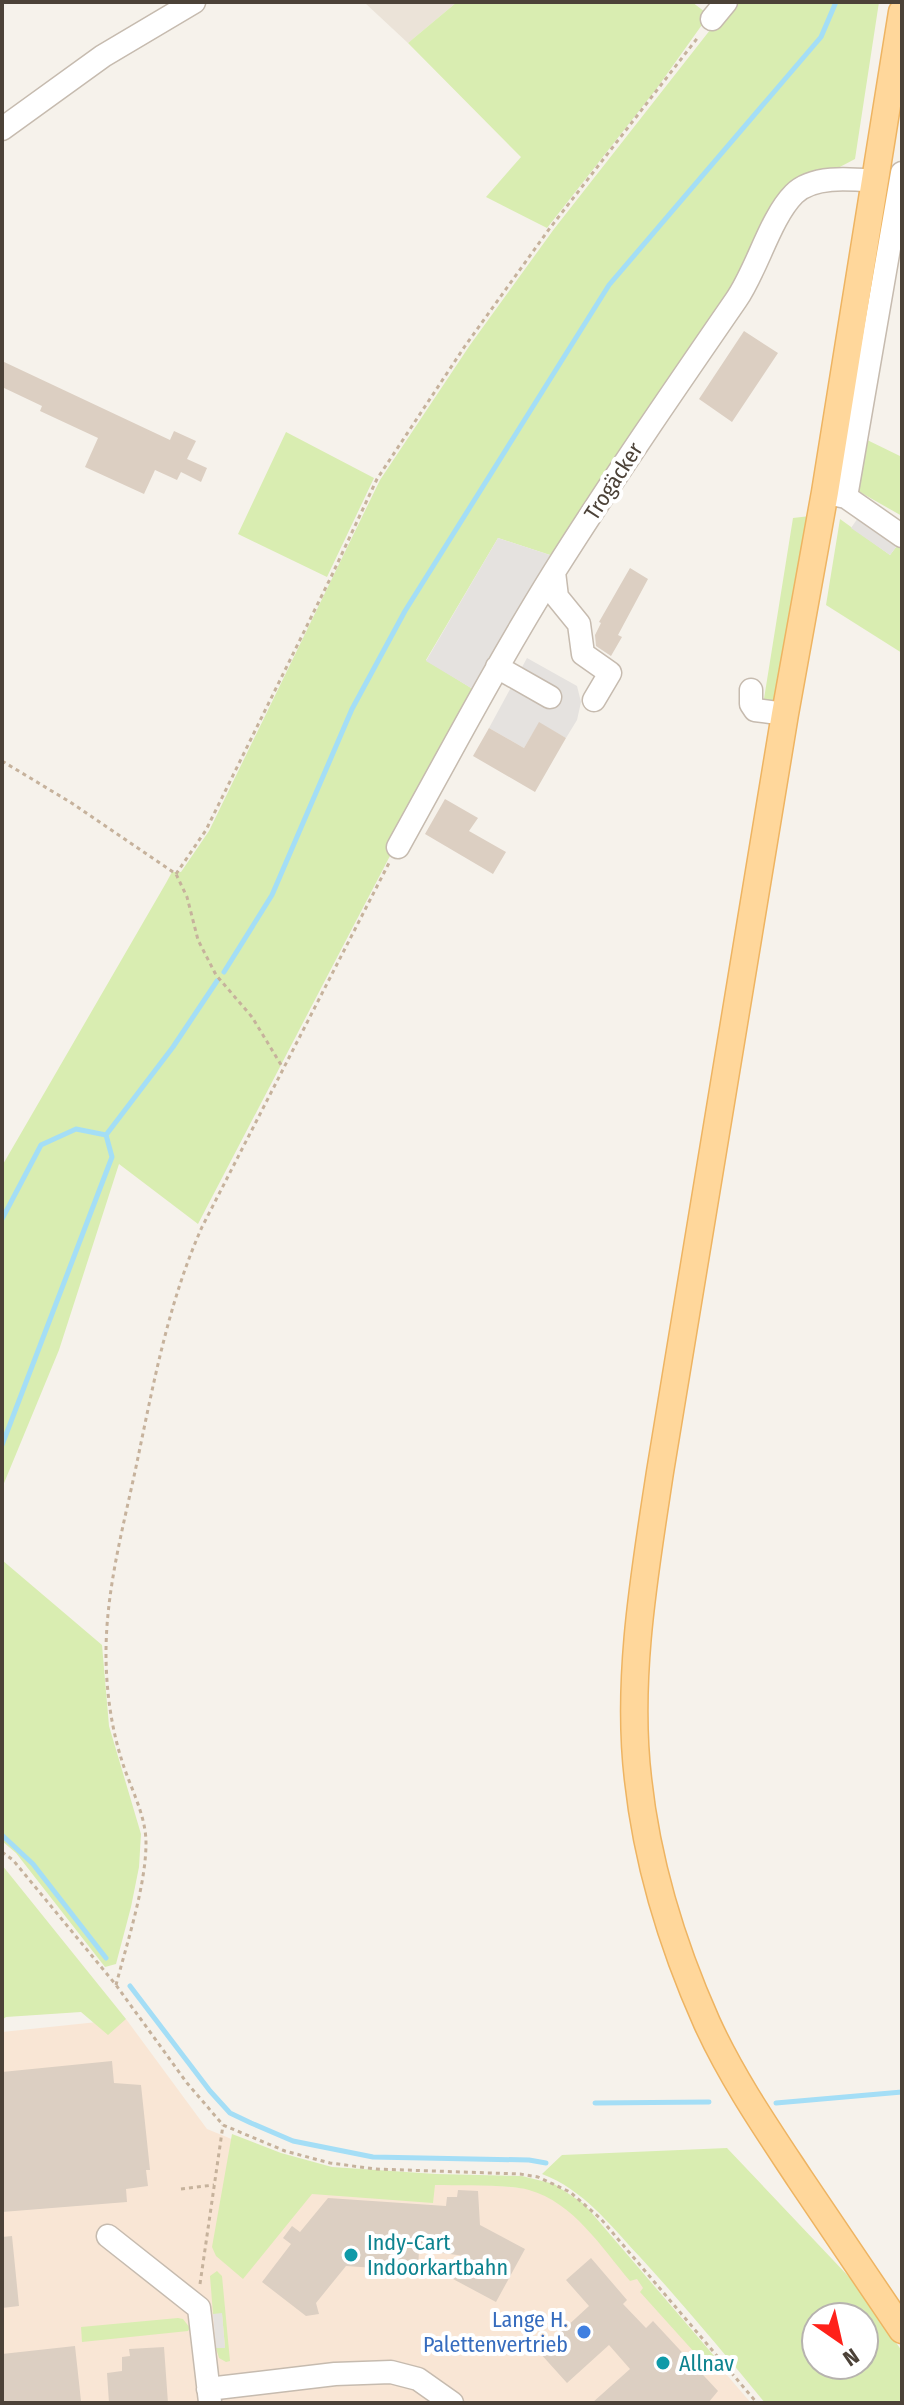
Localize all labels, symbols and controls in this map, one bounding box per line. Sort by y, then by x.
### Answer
street label: Trogäcker [578,437,649,525]
place label: Indy-Cart Indoorkartbahn [367,2229,508,2281]
marker: Indy-Cart Indoorkartbahn [342,2246,360,2264]
north arrow [800,2301,880,2381]
place label: Lange H. Palettenvertrieb [423,2306,568,2358]
marker: Lange H. Palettenvertrieb [575,2323,593,2341]
text: N [838,2342,864,2372]
place label: Allnav [679,2350,734,2377]
marker: Allnav [654,2354,672,2372]

